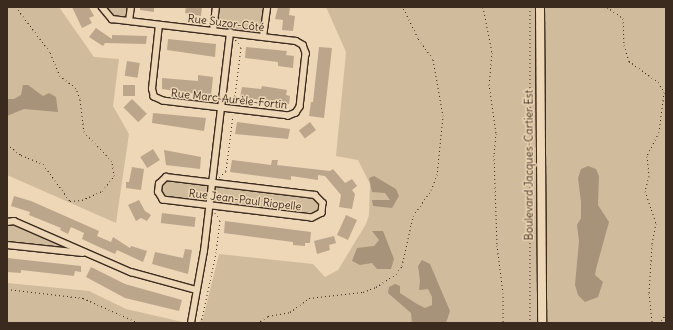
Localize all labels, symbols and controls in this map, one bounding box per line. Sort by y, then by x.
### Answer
street label: Rue Suzor-Côté [187,12,265,34]
street label: Rue Marc-Aurèle-Fortin [170,86,288,112]
street label: Boulevard Jacques-Cartier Est [522,90,536,240]
street label: Rue Jean-Paul Riopelle [188,187,302,213]

